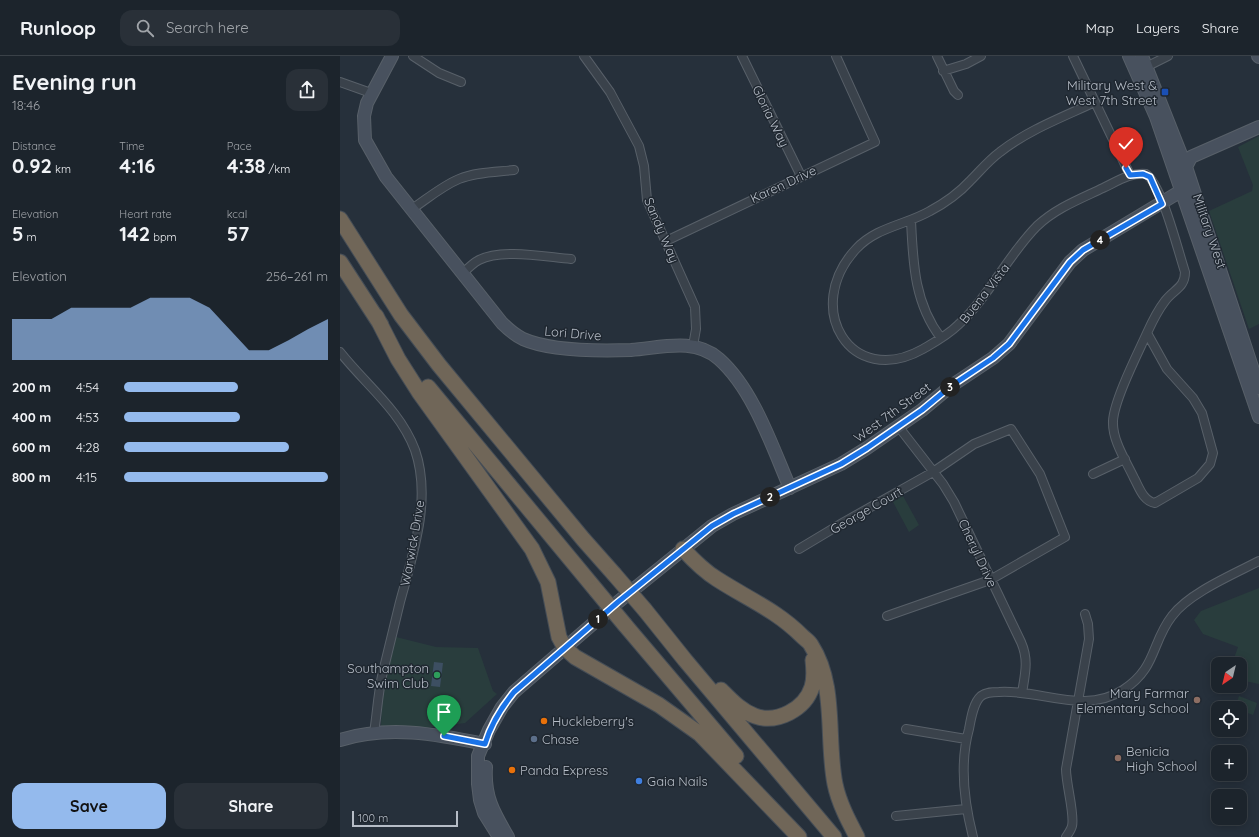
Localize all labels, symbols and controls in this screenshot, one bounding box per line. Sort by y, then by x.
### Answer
search box [120,10,400,46]
text: Runloop [20,16,96,40]
icon: search [134,17,156,39]
text: Search here [166,18,249,37]
text: Map [1085,19,1114,37]
text: Layers [1136,19,1180,37]
text: Share [1202,19,1239,37]
text: Evening run [12,68,137,96]
button: share [286,69,328,111]
place label: Military West & West 7th Street [1066,77,1157,108]
street label: Gloria Way [749,83,793,149]
marker: Military West & West 7th Street [1160,87,1170,97]
text: 18:46 [12,97,40,113]
pin [1109,127,1143,168]
icon: check [1115,133,1137,155]
text: Distance [12,139,56,153]
text: Time [119,139,145,153]
text: Pace [227,139,252,153]
text: 0.92 [12,153,52,178]
text: 4:16 [119,153,155,178]
text: 4:38 [227,153,266,178]
text: km [52,162,71,176]
text: /km [266,162,290,176]
street label: Karen Drive [747,162,819,206]
street label: Military West [1190,192,1230,270]
street label: Sandy Way [641,195,683,265]
text: Elevation [12,207,58,221]
text: Heart rate [119,207,172,221]
text: kcal [227,207,247,221]
text: 5 [12,221,24,246]
text: 142 [119,221,150,246]
text: 57 [227,221,249,246]
text: m [24,230,37,244]
text: bpm [150,230,177,244]
pin: 4 [1090,230,1110,250]
text: 4 [1097,233,1103,247]
street label: Buena Vista [956,260,1012,326]
text: Elevation [12,268,67,284]
text: 256–261 m [266,268,328,284]
street label: Lori Drive [544,323,602,343]
pin: 3 [940,377,960,397]
text: 200 m [12,379,51,395]
text: 4:54 [76,379,99,395]
street label: West 7th Street [850,379,934,445]
text: 3 [947,380,953,394]
text: 400 m [12,409,51,425]
text: 4:53 [76,409,99,425]
text: 600 m [12,439,51,455]
text: 4:28 [76,439,100,455]
text: 800 m [12,469,51,485]
text: 4:15 [76,469,97,485]
street label: George Court [827,483,905,537]
pin: 2 [760,487,780,507]
text: 2 [767,490,773,504]
street label: Warwick Drive [397,499,427,587]
street label: Cheryl Drive [955,516,1001,590]
pin: 1 [588,609,608,629]
text: 1 [596,612,600,626]
north arrow [1211,657,1247,693]
map controls [1211,657,1247,825]
place label: Southampton Swim Club [347,660,429,691]
marker: Southampton Swim Club [432,670,442,680]
place label: Mary Farmar Elementary School [1076,685,1189,716]
pin [427,695,461,736]
marker: Mary Farmar Elementary School [1192,695,1202,705]
icon: arrive [433,701,455,723]
button: locate [1211,701,1247,737]
place label: Huckleberry's [552,713,634,729]
marker: Huckleberry's [539,716,549,726]
place label: Chase [542,731,579,747]
marker: Chase [529,734,539,744]
place label: Benicia High School [1126,743,1197,774]
button: + [1211,745,1247,781]
marker: Benicia High School [1113,753,1123,763]
place label: Panda Express [520,762,608,778]
marker: Panda Express [507,765,517,775]
place label: Gaia Nails [647,773,708,789]
marker: Gaia Nails [634,776,644,786]
button: Save [12,783,166,829]
button: Share [174,783,328,829]
button: − [1211,789,1247,825]
scale bar [352,809,458,828]
text: 100 m [358,811,388,825]

